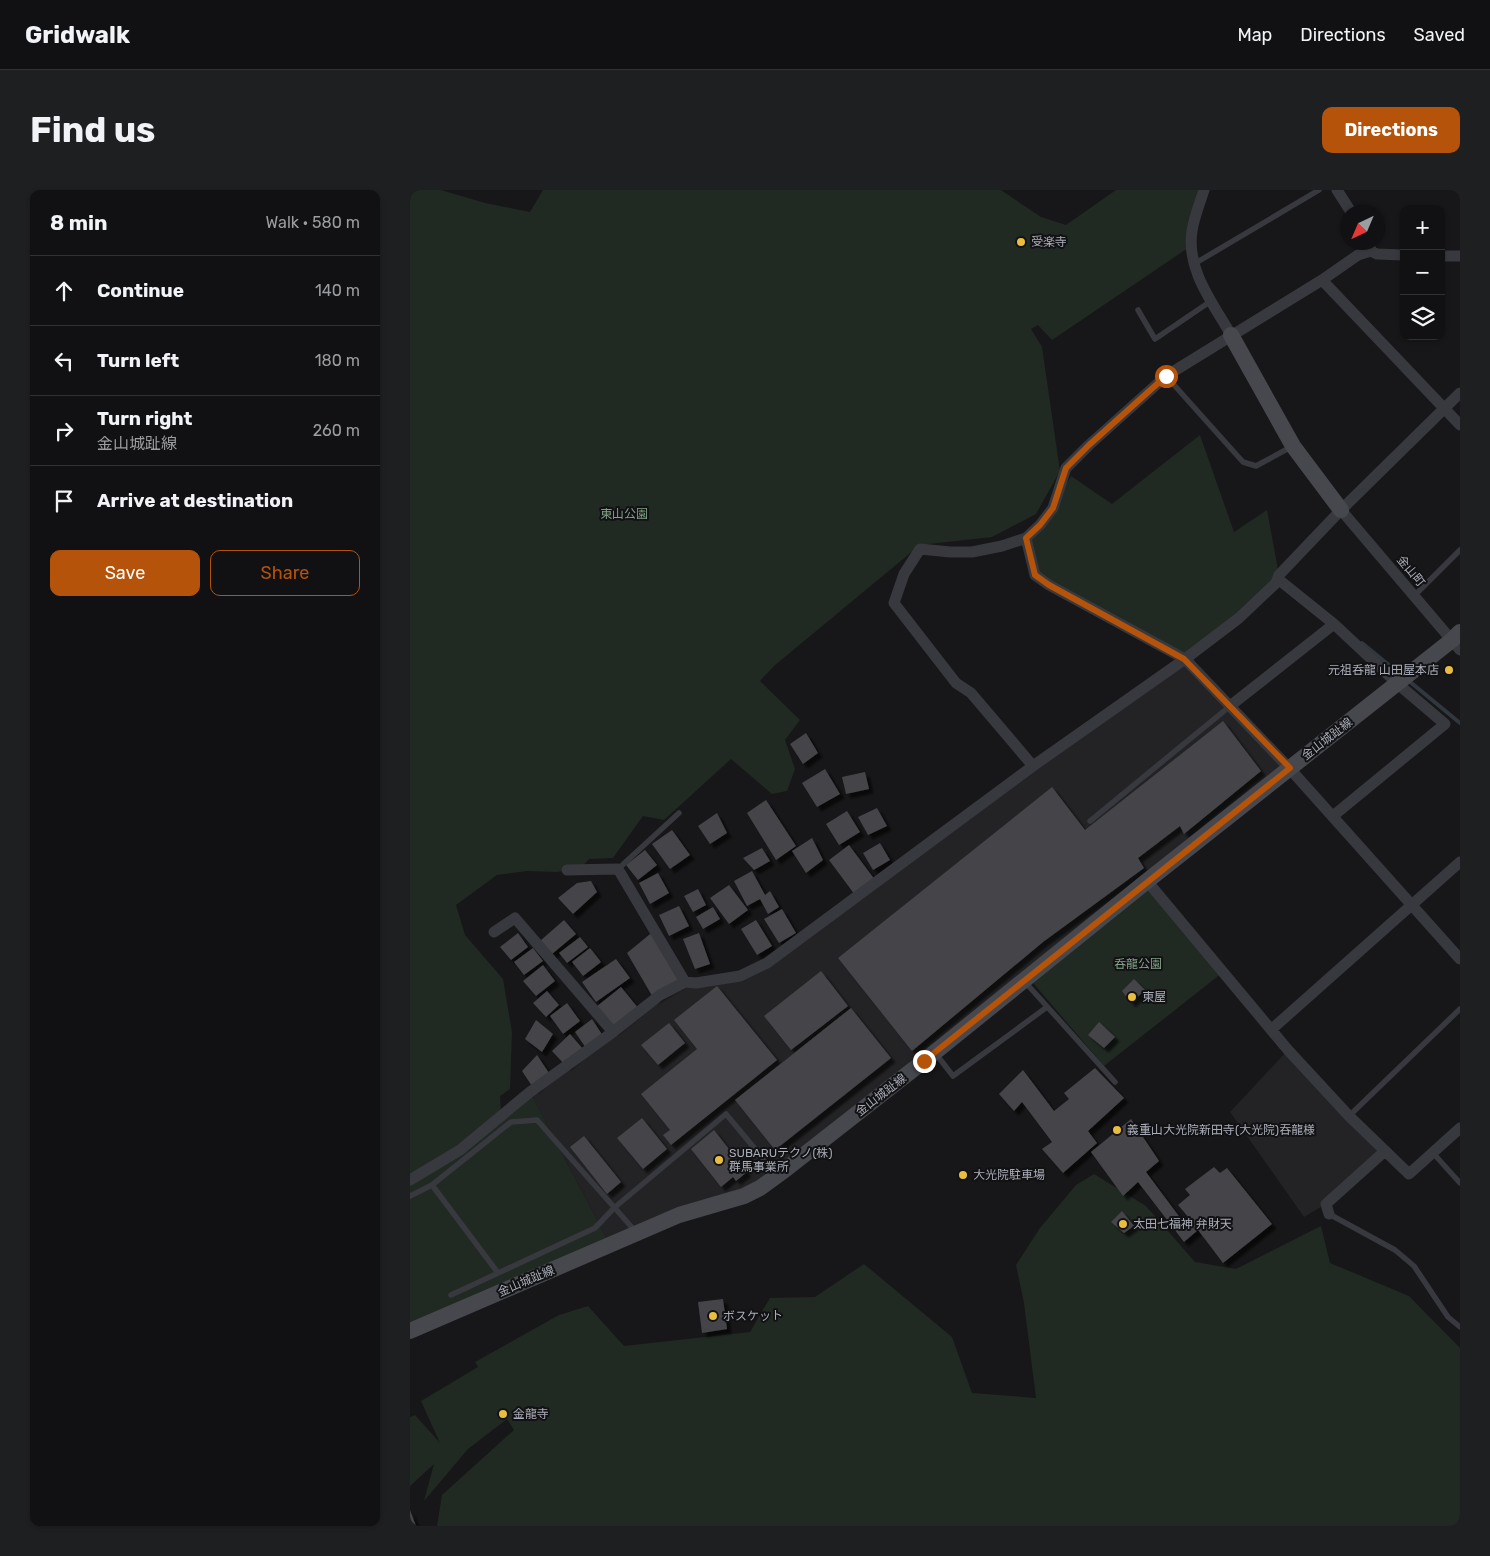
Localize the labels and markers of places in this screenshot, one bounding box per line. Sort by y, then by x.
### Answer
place label: 受楽寺 [1031,235,1067,249]
marker: 受楽寺 [1015,236,1027,248]
place label: 元祖呑龍 山田屋本店 [1328,663,1439,677]
marker: 元祖呑龍 山田屋本店 [1443,664,1455,676]
place label: 東屋 [1142,990,1166,1004]
marker: 東屋 [1126,991,1138,1003]
place label: 義重山大光院新田寺(大光院)吞龍様 [1127,1123,1315,1137]
marker: 義重山大光院新田寺(大光院)吞龍様 [1111,1124,1123,1136]
place label: SUBARUテクノ(株) 群馬事業所 [729,1146,833,1174]
marker: SUBARUテクノ(株) 群馬事業所 [713,1154,725,1166]
place label: 大光院駐車場 [973,1168,1045,1182]
marker: 大光院駐車場 [957,1169,969,1181]
place label: 太田七福神 弁財天 [1133,1217,1232,1231]
marker: 太田七福神 弁財天 [1117,1218,1129,1230]
place label: ボスケット [723,1309,783,1323]
marker: ボスケット [707,1310,719,1322]
place label: 金龍寺 [513,1407,549,1421]
marker: 金龍寺 [497,1408,509,1420]

